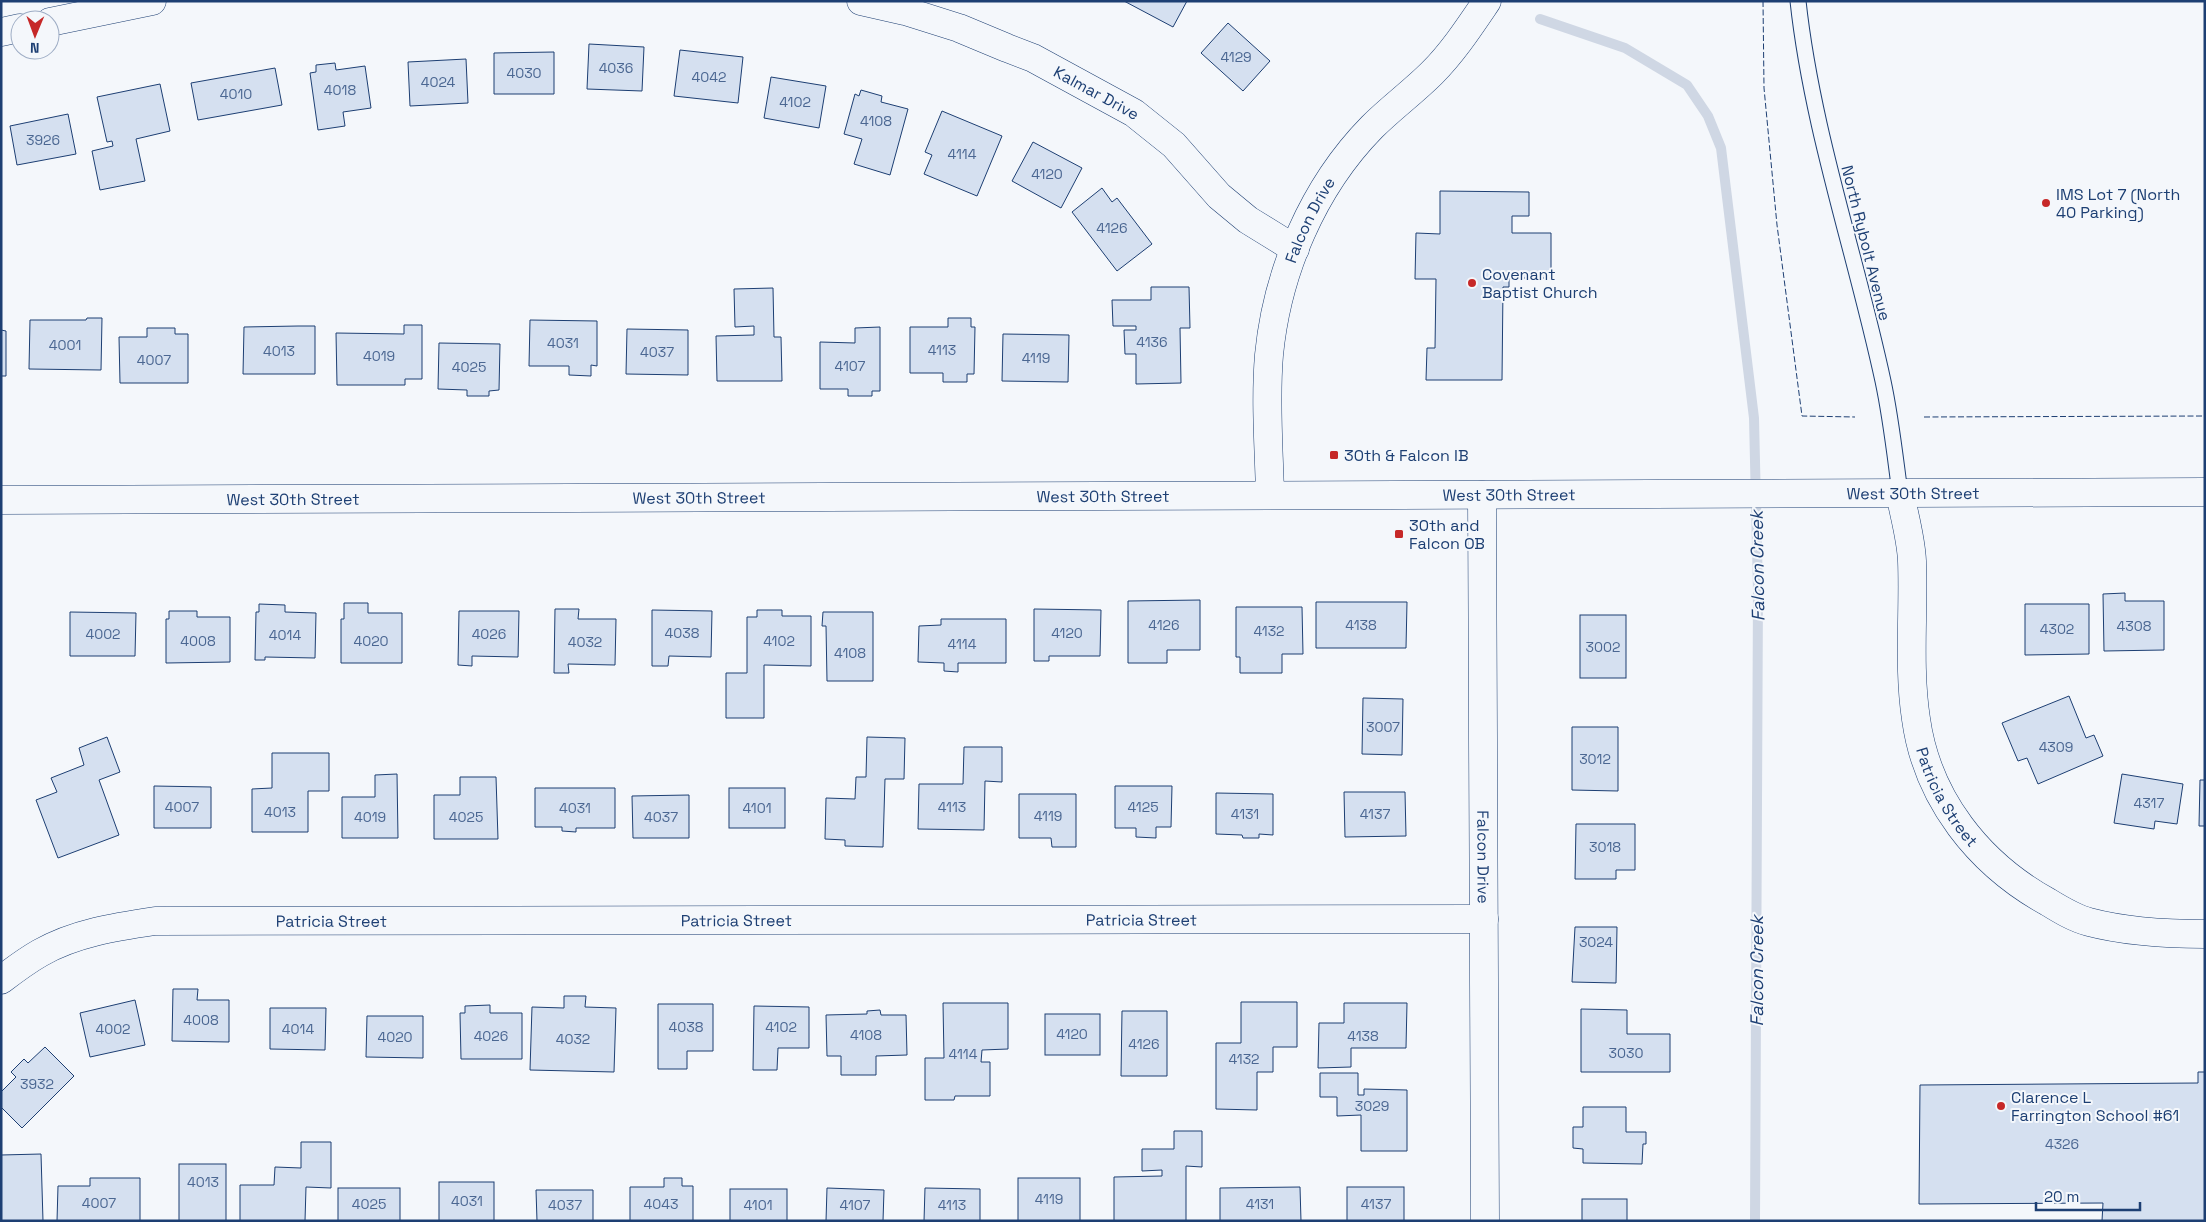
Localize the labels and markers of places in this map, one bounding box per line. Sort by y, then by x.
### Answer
place label: IMS Lot 7 (North 40 Parking) [2056,184,2180,223]
marker: IMS Lot 7 (North 40 Parking) [2040,197,2052,209]
place label: Covenant Baptist Church [1482,264,1598,303]
marker: Covenant Baptist Church [1466,277,1478,289]
place label: 30th & Falcon IB [1344,445,1468,466]
marker: 30th & Falcon IB [1328,449,1340,461]
place label: 30th and Falcon OB [1409,515,1485,554]
marker: 30th and Falcon OB [1393,528,1405,540]
place label: Clarence L Farrington School #61 [2011,1087,2179,1126]
marker: Clarence L Farrington School #61 [1995,1100,2007,1112]

